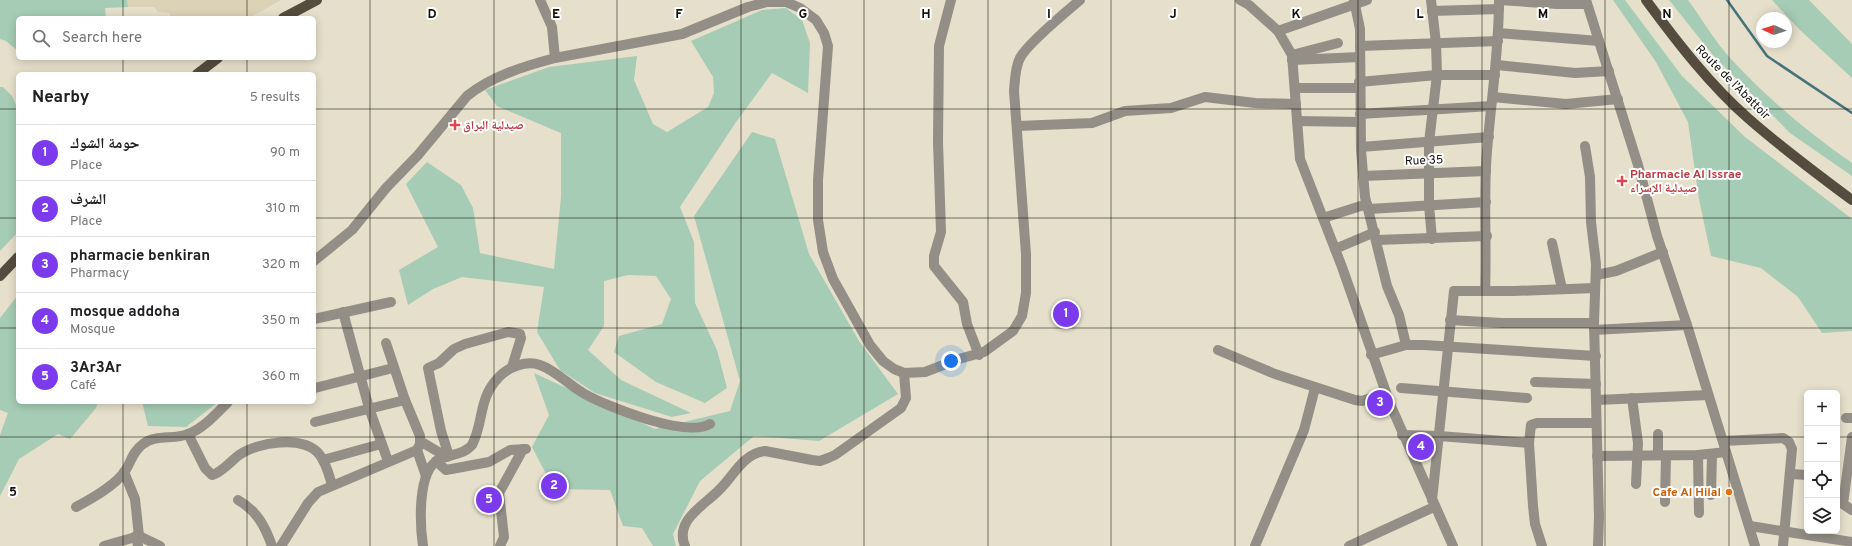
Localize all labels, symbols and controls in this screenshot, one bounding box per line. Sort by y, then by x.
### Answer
text: D [427,7,437,23]
text: E [552,7,560,23]
text: F [675,7,683,23]
text: G [799,7,808,23]
text: H [921,7,931,23]
text: I [1047,7,1051,23]
text: J [1169,7,1177,23]
text: K [1291,7,1301,23]
text: L [1416,7,1424,23]
text: M [1538,7,1548,23]
text: N [1662,7,1672,23]
north arrow [1756,12,1792,48]
search box [16,16,316,60]
icon: search [30,27,52,49]
text: Search here [62,29,142,48]
street label: Route de l’Abattoir [1691,42,1773,124]
text: Nearby [32,87,89,109]
text: 5 results [250,90,300,106]
place label: صيدلية البراق [463,118,524,134]
marker: صيدلية البراق [450,120,460,130]
text: حومة الشوك [70,135,139,154]
text: 1 [42,145,48,161]
text: 90 m [270,145,300,161]
street label: Rue 35 [1405,152,1444,170]
text: Place [70,158,102,174]
place label: Pharmacie Al Issrae صيدلية الإسراء [1630,167,1742,197]
marker: Pharmacie Al Issrae صيدلية الإسراء [1617,176,1627,186]
text: الشرف [70,191,107,210]
text: 2 [41,201,49,217]
text: 310 m [265,201,300,217]
text: Place [70,214,102,230]
text: pharmacie benkiran [70,247,210,266]
text: 3 [41,257,49,273]
text: 320 m [262,257,300,273]
text: Pharmacy [70,266,129,282]
pin: 1 [1053,299,1079,329]
text: mosque addoha [70,303,180,322]
text: 4 [41,313,49,329]
text: 350 m [262,313,300,329]
text: Mosque [70,322,115,338]
your location [941,351,961,371]
text: 3Ar3Ar [70,359,121,378]
text: 5 [41,369,49,385]
text: 360 m [262,369,300,385]
text: Café [70,378,96,394]
pin: 3 [1367,388,1393,418]
map controls [1804,390,1840,534]
button: + [1804,390,1840,426]
button: − [1804,426,1840,462]
pin: 4 [1408,432,1434,462]
button: locate [1804,462,1840,498]
pin: 2 [541,471,567,501]
text: 5 [9,485,17,501]
pin: 5 [476,485,502,515]
place label: Cafe Al Hilal [1653,485,1721,501]
marker: Cafe Al Hilal [1724,487,1734,497]
button: layers [1804,498,1840,534]

